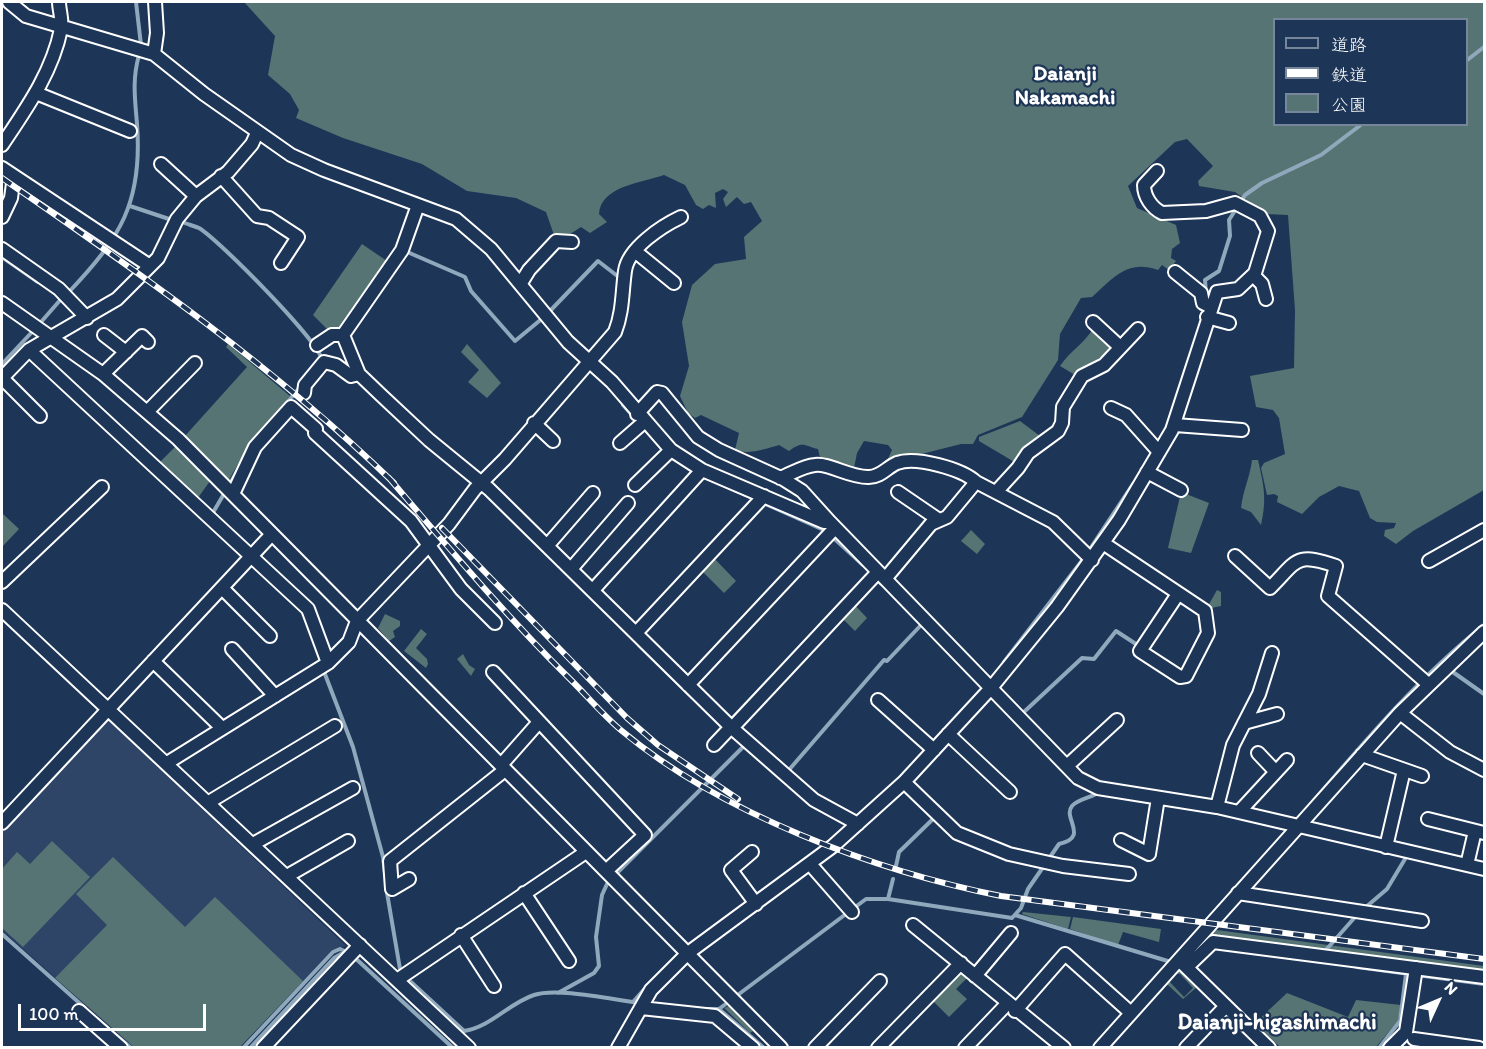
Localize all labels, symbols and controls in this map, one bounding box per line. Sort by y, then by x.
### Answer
legend [1273,18,1468,126]
text: 道路 [1331,34,1367,56]
district label: Daianji Nakamachi [1015,62,1115,112]
text: 鉄道 [1331,64,1367,86]
text: 公園 [1331,94,1367,116]
north arrow [1408,971,1468,1031]
text: N [1441,978,1462,999]
scale bar [21,992,208,1030]
text: 100 m [29,1003,79,1025]
district label: Daianji-higashimachi [1177,1010,1377,1036]

